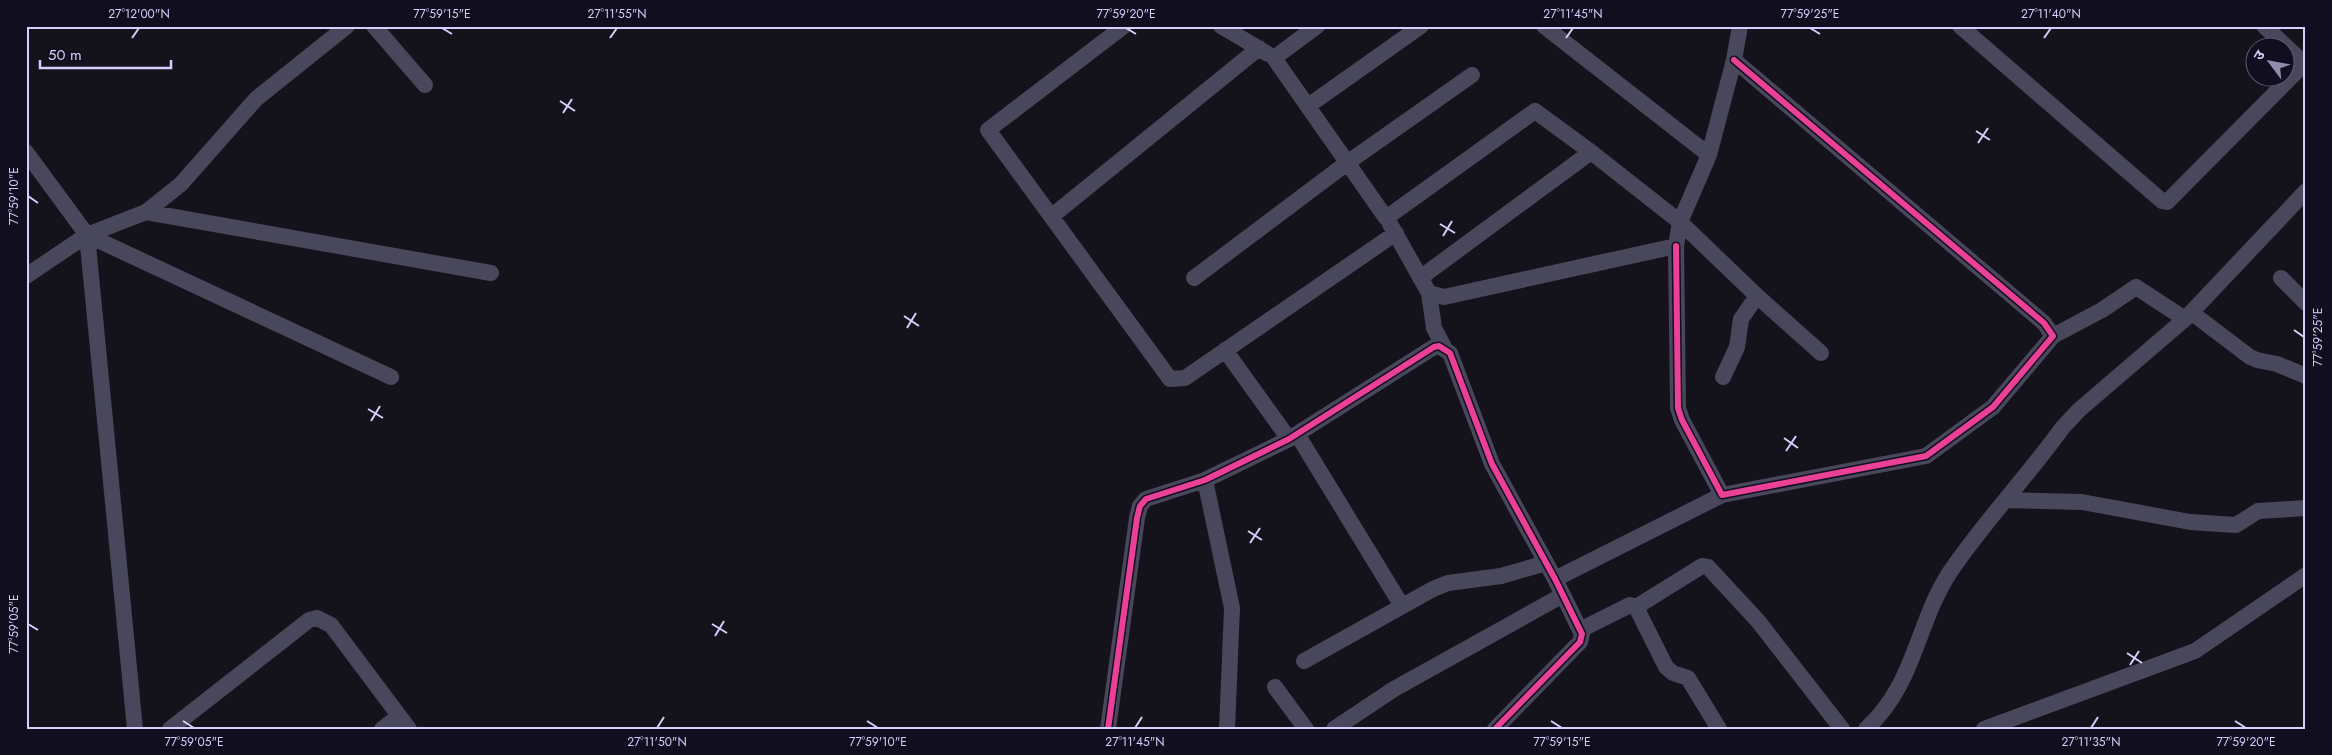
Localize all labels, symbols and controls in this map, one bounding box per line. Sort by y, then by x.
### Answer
text: 27°12'00"N [108,5,170,23]
text: 77°59'15"E [413,5,471,23]
text: 27°11'55"N [587,5,647,23]
text: 77°59'20"E [1096,5,1156,23]
text: 27°11'45"N [1543,5,1603,23]
text: 77°59'25"E [1781,5,1839,23]
text: 27°11'40"N [2021,5,2081,23]
scale bar [40,38,171,70]
north arrow [2244,38,2294,88]
text: 50 m [48,44,82,66]
text: उ [2248,46,2270,64]
text: 77°59'10"E [5,167,23,225]
text: 77°59'25"E [2309,308,2327,366]
text: 77°59'05"E [5,594,23,654]
text: 77°59'05"E [164,733,224,751]
text: 27°11'50"N [627,733,687,751]
text: 77°59'10"E [849,733,907,751]
text: 27°11'45"N [1105,733,1165,751]
text: 77°59'15"E [1533,733,1591,751]
text: 27°11'35"N [2062,733,2120,751]
text: 77°59'20"E [2216,733,2276,751]

